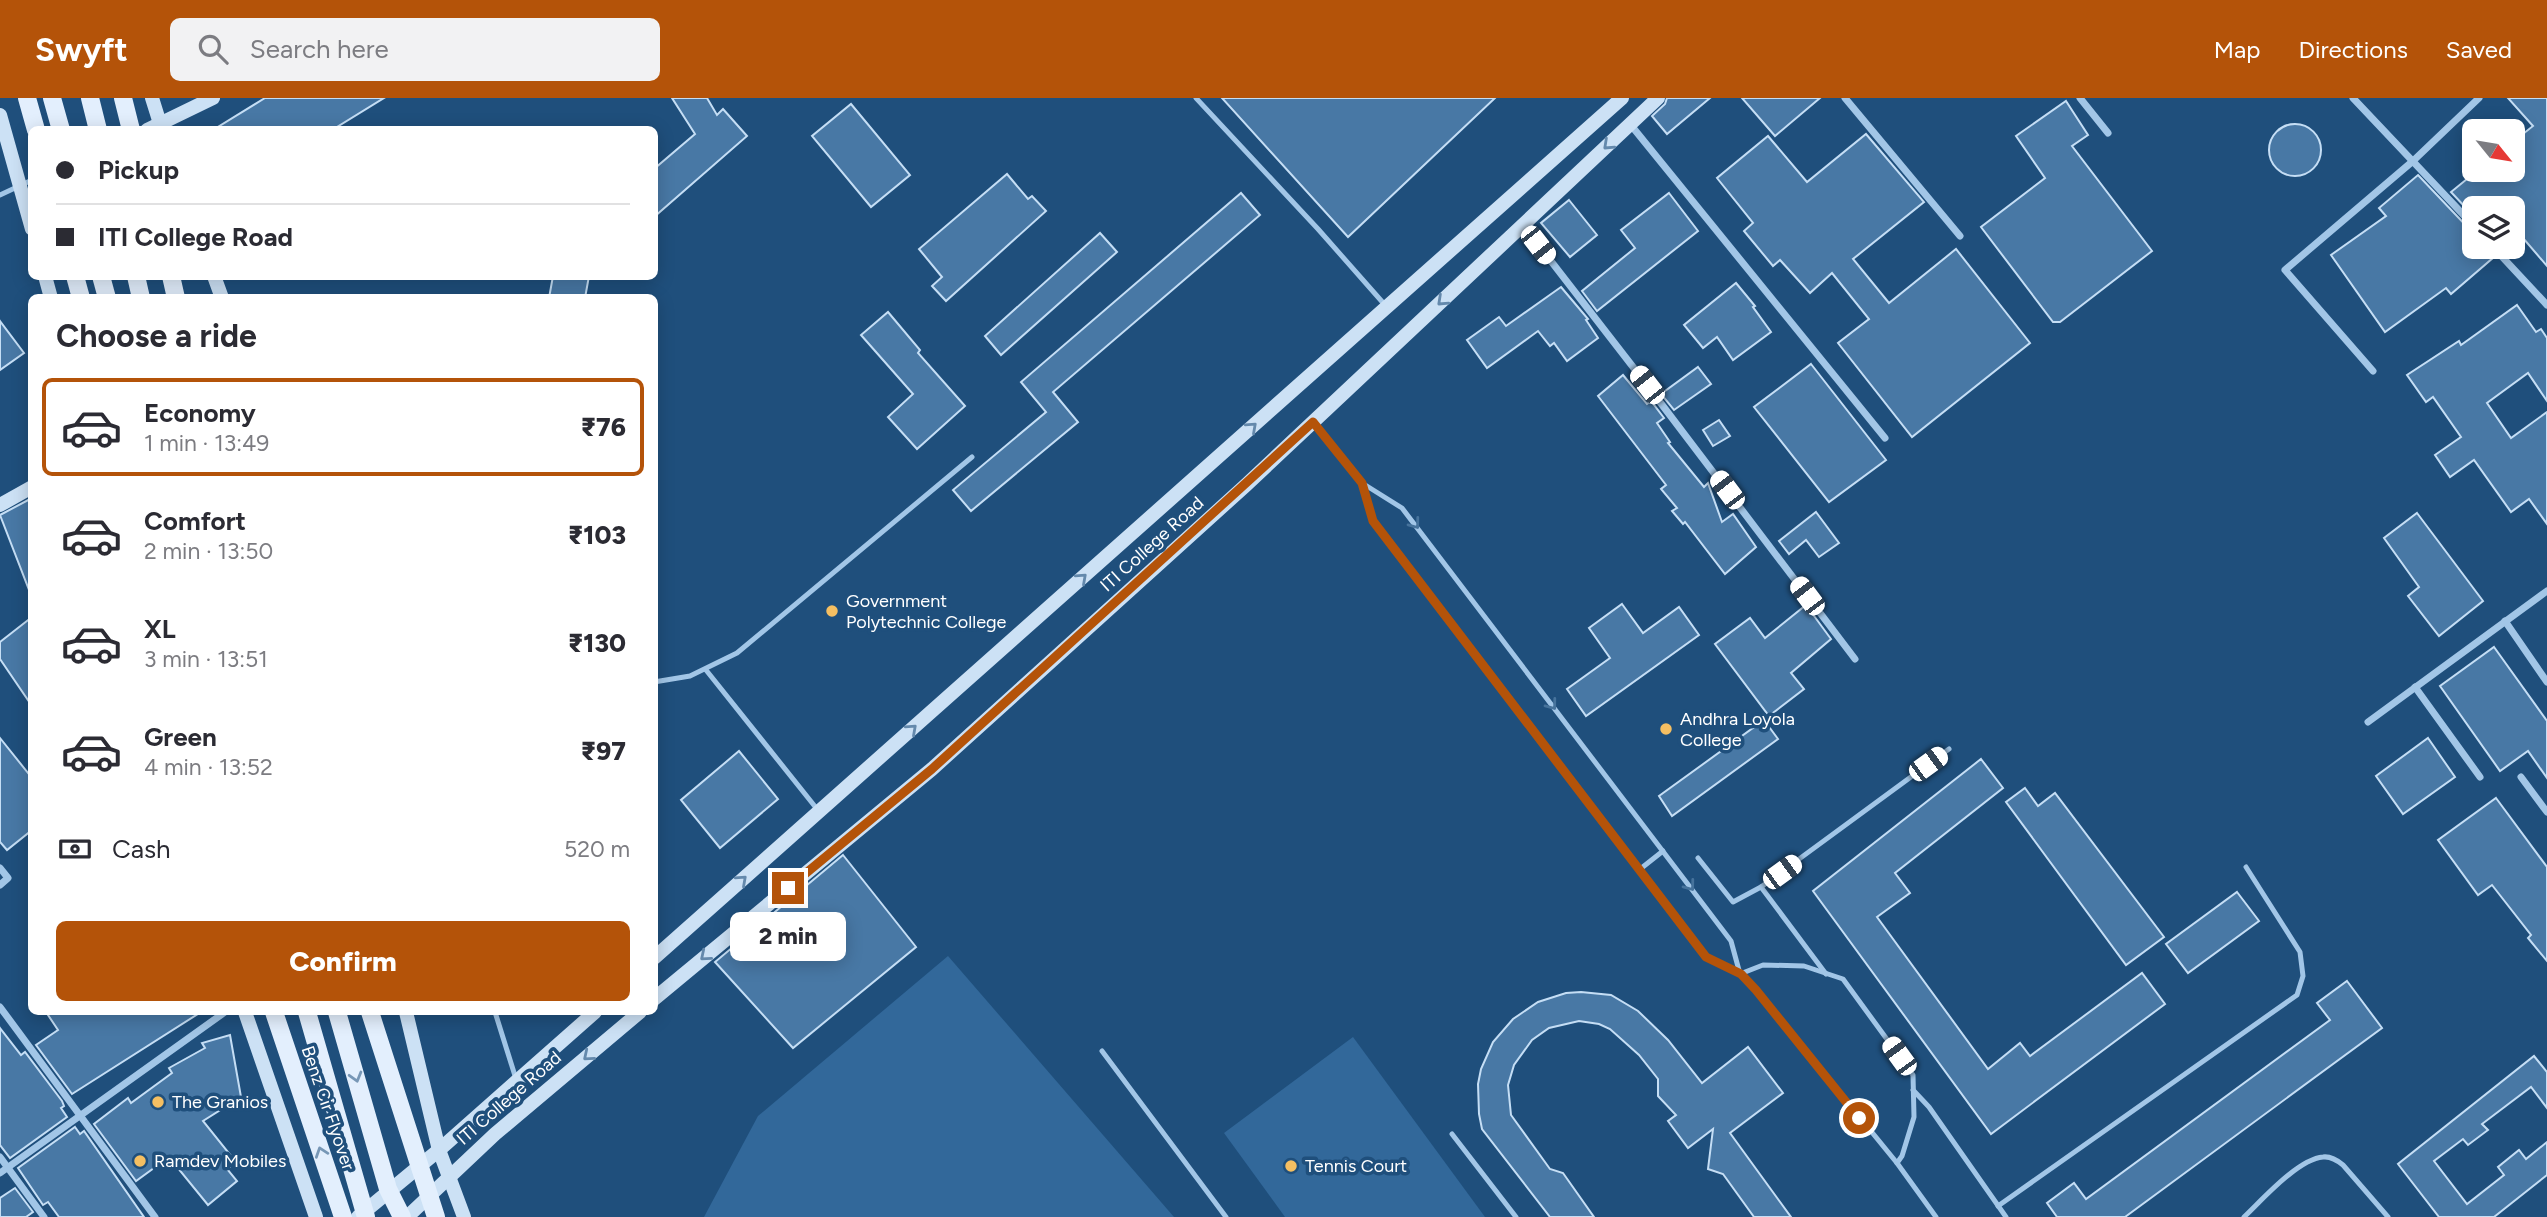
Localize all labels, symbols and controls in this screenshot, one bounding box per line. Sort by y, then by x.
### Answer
search box [170,18,660,81]
text: Swyft [35,30,128,69]
icon: search [194,30,232,68]
text: Search here [250,33,389,65]
text: Map [2214,35,2260,64]
text: Directions [2298,35,2408,64]
text: Saved [2446,35,2512,64]
north arrow [2462,119,2525,182]
map controls [2462,119,2525,259]
one-way arrow [1603,136,1616,149]
text: Pickup [98,154,179,186]
button: layers [2462,196,2525,259]
text: ITI College Road [98,221,293,253]
car [1517,222,1560,268]
one-way arrow [1437,292,1450,305]
text: Choose a ride [56,317,257,355]
car [1626,362,1669,408]
icon: car [60,396,123,459]
text: Economy [144,397,256,429]
text: ₹76 [581,411,626,443]
one-way arrow [1244,423,1257,435]
text: 1 min · 13:49 [144,429,269,457]
car [1706,467,1749,513]
street label: ITI College Road [1096,492,1208,596]
icon: car [60,504,123,567]
text: Comfort [144,505,246,537]
one-way arrow [1406,516,1419,529]
text: ₹103 [568,519,626,551]
text: 2 min · 13:50 [144,537,273,565]
car [1786,573,1829,619]
one-way arrow [1074,574,1087,586]
place label: Government Polytechnic College [846,590,1007,633]
marker: Government Polytechnic College [824,603,840,619]
icon: car [60,612,123,675]
text: XL [144,613,176,645]
text: ₹130 [568,627,626,659]
text: 3 min · 13:51 [144,645,268,673]
one-way arrow [1544,697,1557,710]
place label: Andhra Loyola College [1680,708,1795,751]
icon: car [60,720,123,783]
text: Green [144,721,217,753]
marker: Andhra Loyola College [1658,721,1674,737]
one-way arrow [904,725,917,737]
text: ₹97 [581,735,626,767]
car [1905,743,1952,785]
text: 4 min · 13:52 [144,753,273,781]
icon: cash [56,830,94,868]
text: Cash [112,833,171,865]
text: 520 m [564,835,630,863]
car [1759,851,1806,893]
route end [772,872,804,904]
one-way arrow [734,876,747,888]
one-way arrow [1682,879,1694,891]
callout: 2 min [730,912,846,962]
button: Confirm [56,921,630,1001]
text: 2 min [759,922,817,950]
one-way arrow [700,948,713,960]
car [1879,1033,1920,1079]
street label: Benz Cir Flyover [296,1043,360,1173]
street label: ITI College Road [452,1047,566,1149]
one-way arrow [583,1048,596,1060]
one-way arrow [348,1071,363,1083]
place label: The Granios [172,1091,268,1113]
marker: The Granios [150,1094,166,1110]
route start [1843,1102,1875,1134]
one-way arrow [315,1147,329,1159]
place label: Ramdev Mobiles [154,1150,286,1172]
marker: Ramdev Mobiles [132,1153,148,1169]
place label: Tennis Court [1305,1155,1407,1177]
marker: Tennis Court [1283,1158,1299,1174]

